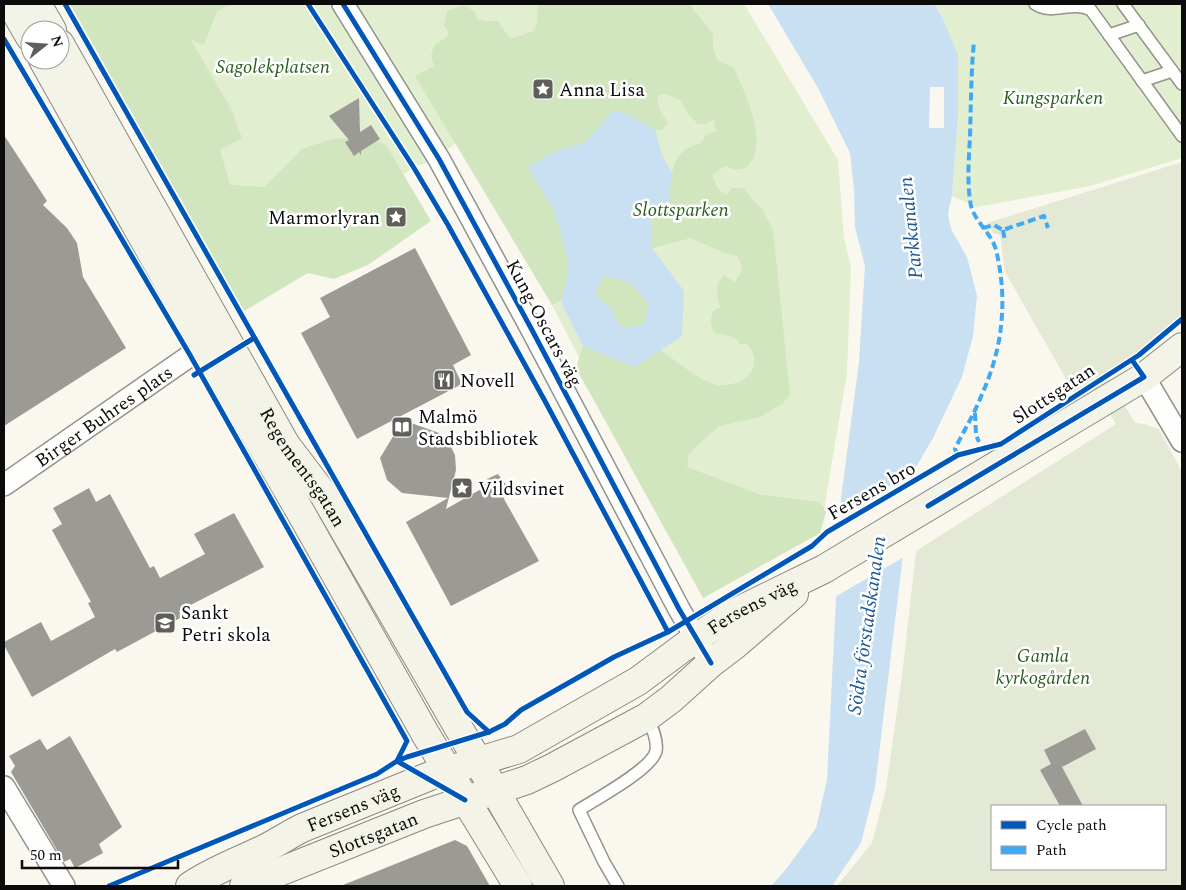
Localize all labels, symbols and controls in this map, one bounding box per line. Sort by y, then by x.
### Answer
north arrow [20,20,70,70]
text: N [45,33,69,50]
park label: Sagolekplatsen [216,53,330,82]
place label: Anna Lisa [559,76,645,105]
place icon: Anna Lisa [531,77,555,101]
park label: Kungsparken [1003,84,1103,113]
water label: Parkkanalen [891,175,931,281]
park label: Slottsparken [633,196,729,225]
place label: Marmorlyran [268,204,380,233]
place icon: Marmorlyran [384,205,408,229]
street label: Kung Oscars väg [498,255,590,393]
street label: Slottsgatan [1007,357,1101,432]
street label: Birger Buhres plats [29,359,179,475]
place label: Novell [460,367,515,396]
restaurant icon: Novell [432,368,456,392]
street label: Regementsgatan [252,402,352,533]
place label: Malmö Stadsbibliotek [418,403,539,454]
library icon: Malmö Stadsbibliotek [390,415,414,439]
street label: Fersens bro [822,454,921,528]
place label: Vildsvinet [478,475,565,504]
place icon: Vildsvinet [450,476,474,500]
water label: Södra förstadskanalen [840,534,894,716]
street label: Fersens väg [702,572,802,643]
place label: Sankt Petri skola [181,599,271,650]
school or university icon: Sankt Petri skola [153,611,177,635]
park label: Gamla kyrkogården [996,642,1090,693]
street label: Fersens väg [302,777,404,841]
street label: Slottsgatan [325,805,423,867]
legend [991,805,1166,870]
text: Cycle path [1036,814,1107,837]
scale bar [22,838,179,870]
text: Path [1036,839,1067,862]
text: 50 m [30,844,62,867]

